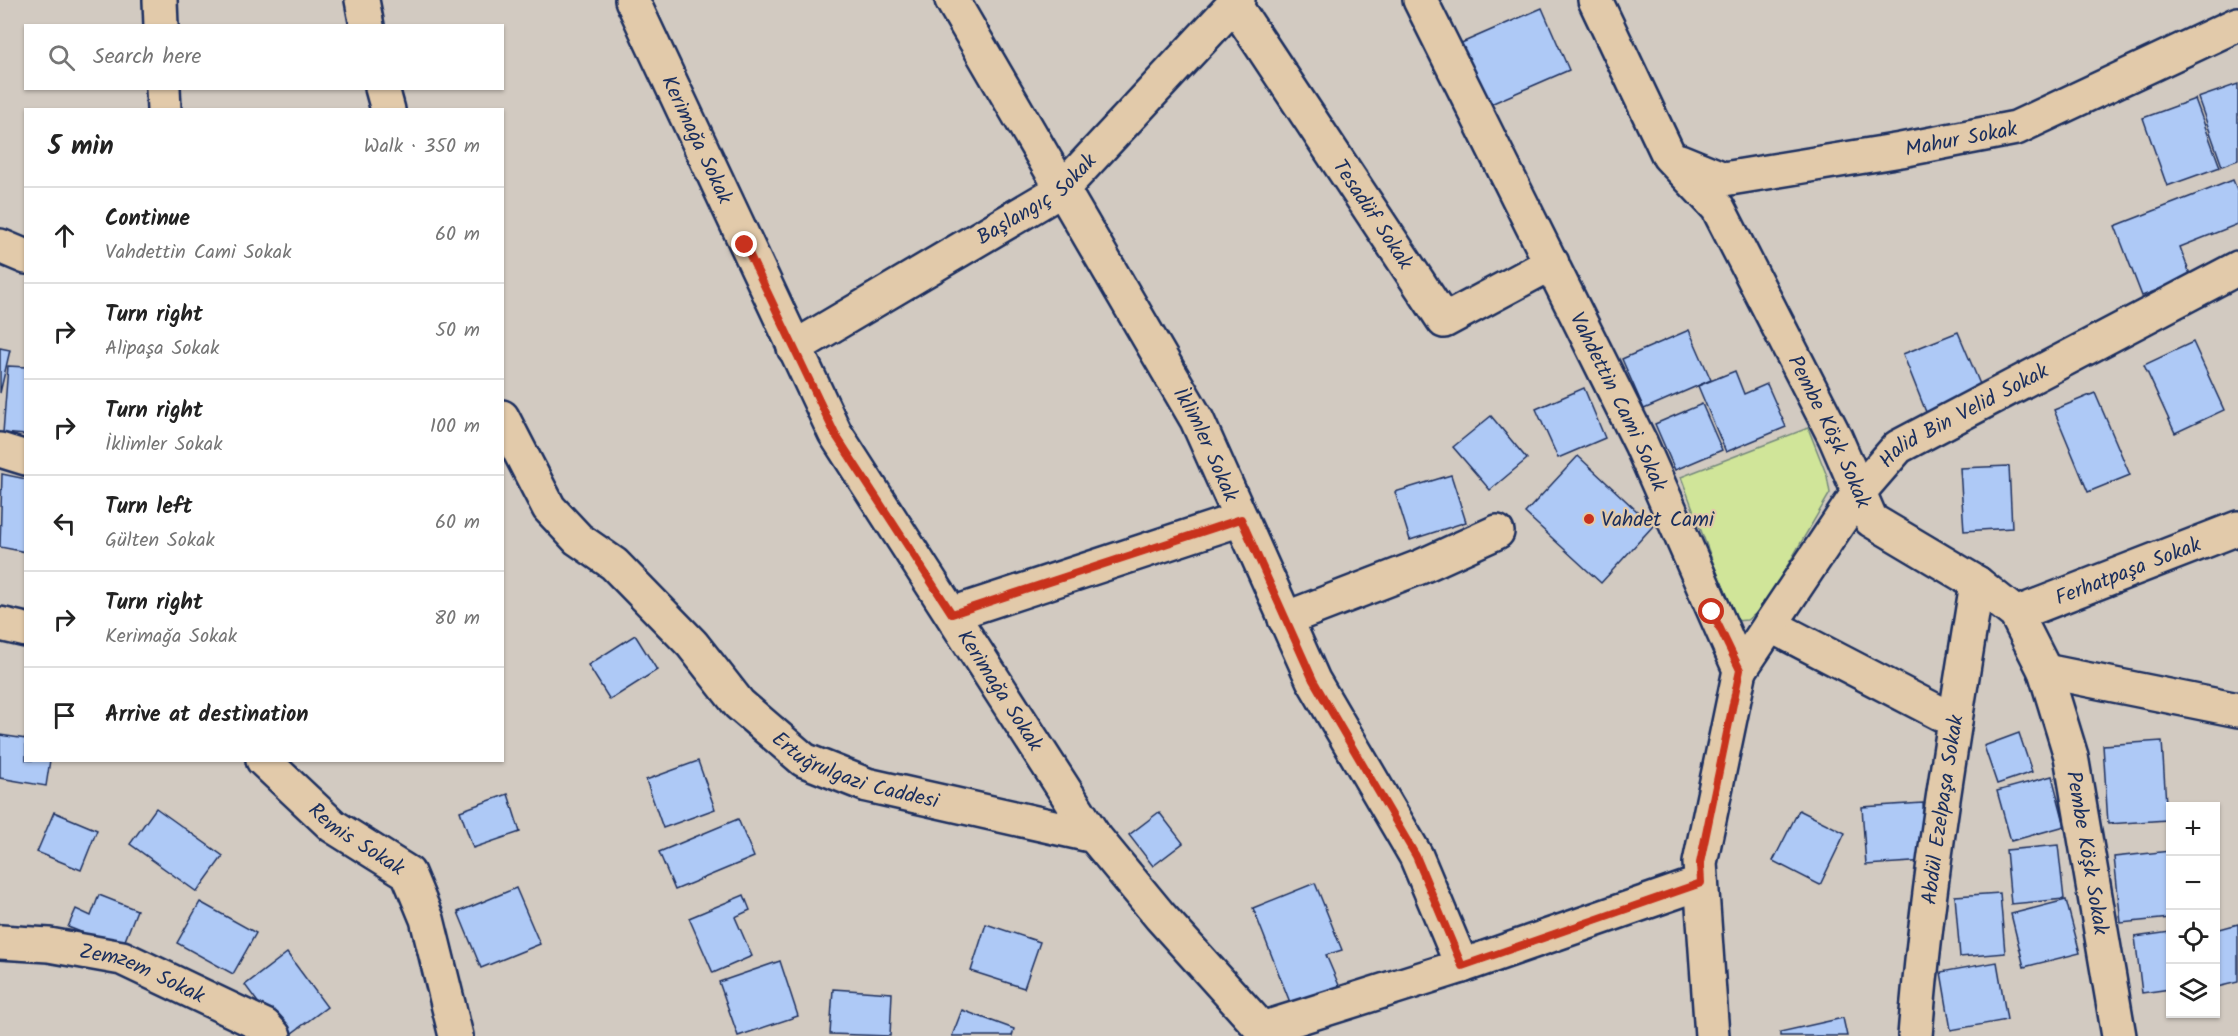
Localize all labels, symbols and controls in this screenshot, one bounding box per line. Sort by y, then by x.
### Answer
search box [24,24,504,90]
text: Search here [93,40,201,75]
icon: search [45,41,78,74]
street label: Kerimağa Sokak [652,70,740,210]
street label: Mahur Sokak [1902,113,2020,167]
text: 5 min [48,126,114,168]
text: Walk · 350 m [364,131,480,163]
street label: Başlangıç Sokak [971,146,1105,254]
street label: Tesadüf Sokak [1323,153,1421,277]
text: Continue [105,202,190,237]
icon: ahead [48,219,81,252]
text: 60 m [435,219,480,251]
route end [731,231,757,257]
text: Vahdettin Cami Sokak [105,237,292,269]
text: Turn right [105,298,203,333]
street label: Vahdettin Cami Sokak [1560,307,1675,497]
icon: right [48,315,81,348]
text: 50 m [435,315,480,347]
text: Alipaşa Sokak [105,333,220,365]
street label: Pembe Köşk Sokak [1778,350,1879,514]
street label: Halid Bin Velid Sokak [1872,355,2055,476]
street label: İklimler Sokak [1163,381,1246,507]
text: Turn right [105,394,203,429]
icon: right [48,411,81,444]
text: 100 m [430,411,480,443]
text: İklimler Sokak [105,429,223,461]
text: Turn left [105,490,192,525]
place label: Vahdet Cami [1601,504,1715,537]
icon: left [48,507,81,540]
text: 60 m [435,507,480,539]
marker: Vahdet Cami [1582,512,1596,526]
text: Gülten Sokak [105,525,215,557]
street label: Ferhatpaşa Sokak [2051,529,2206,615]
text: Turn right [105,586,203,621]
route start [1698,598,1724,624]
icon: right [48,603,81,636]
text: 80 m [434,603,480,635]
text: Kerimağa Sokak [105,621,237,653]
street label: Kerimağa Sokak [948,624,1051,758]
text: Arrive at destination [105,698,308,733]
icon: arrive [48,699,81,732]
street label: Abdül Ezelpaşa Sokak [1914,712,1974,907]
street label: Ertuğrulgazi Caddesi [764,724,943,819]
street label: Pembe Köşk Sokak [2056,769,2116,938]
street label: Remis Sokak [300,795,411,885]
map controls [2166,802,2220,1018]
button: + [2166,802,2220,856]
button: − [2166,856,2220,910]
button: locate [2166,910,2220,964]
street label: Zemzem Sokak [77,936,210,1013]
button: layers [2166,964,2220,1018]

